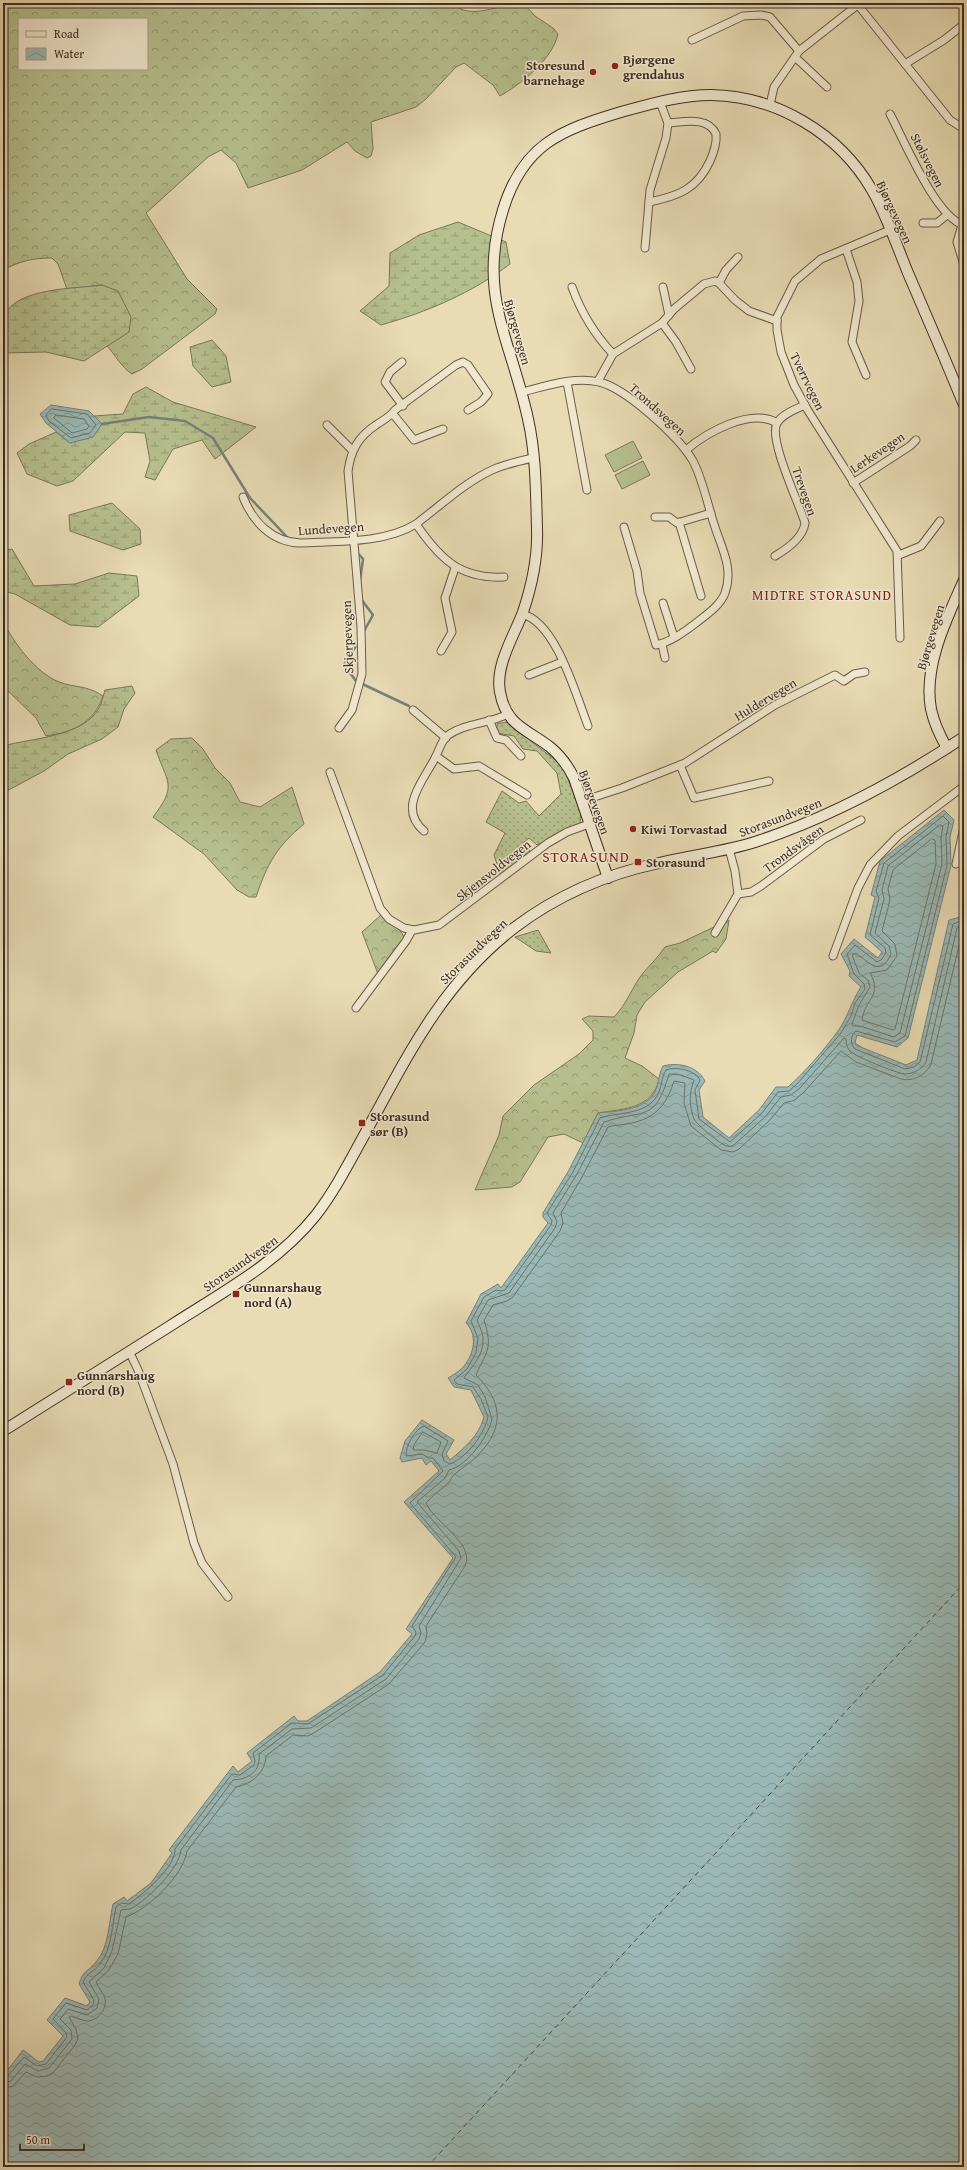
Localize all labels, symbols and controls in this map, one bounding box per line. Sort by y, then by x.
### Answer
legend [18,18,148,70]
text: Road [54,25,80,42]
text: Water [54,45,84,62]
place label: Bjørgene grendahus [623,50,685,84]
place label: Storesund barnehage [524,56,586,90]
marker: Bjørgene grendahus [610,61,620,71]
marker: Storesund barnehage [588,67,598,77]
street label: Stølsvegen [906,130,950,191]
street label: Bjørgevegen [872,178,918,247]
street label: Bjørgevegen [499,297,536,368]
street label: Tverrvegen [785,349,830,414]
street label: Trondsvegen [625,379,691,441]
street label: Lerkevegen [846,427,909,478]
street label: Trevegen [787,464,822,519]
street label: Lundevegen [298,517,365,540]
district label: MIDTRE STORASUND [752,585,892,605]
street label: Skjerpevegen [337,599,358,674]
street label: Bjørgevegen [912,601,950,672]
street label: Huldervegen [730,673,801,726]
street label: Bjørgevegen [574,767,615,838]
street label: Storasundvegen [736,793,825,842]
street label: Trondsvågen [759,819,828,877]
place label: Kiwi Torvastad [641,820,728,839]
marker: Kiwi Torvastad [628,824,638,834]
street label: Skjensvoldvegen [452,835,535,906]
district label: STORASUND [542,846,630,867]
place label: Storasund [646,853,706,872]
marker: Storasund [633,857,643,867]
street label: Storasundvegen [435,914,512,989]
place label: Storasund sør (B) [370,1107,430,1141]
marker: Storasund sør (B) [357,1118,367,1128]
street label: Storasundvegen [199,1230,282,1296]
place label: Gunnarshaug nord (A) [244,1278,322,1312]
marker: Gunnarshaug nord (A) [231,1289,241,1299]
place label: Gunnarshaug nord (B) [77,1366,155,1400]
marker: Gunnarshaug nord (B) [64,1377,74,1387]
scale bar [20,2126,84,2152]
text: 50 m [26,2131,50,2148]

